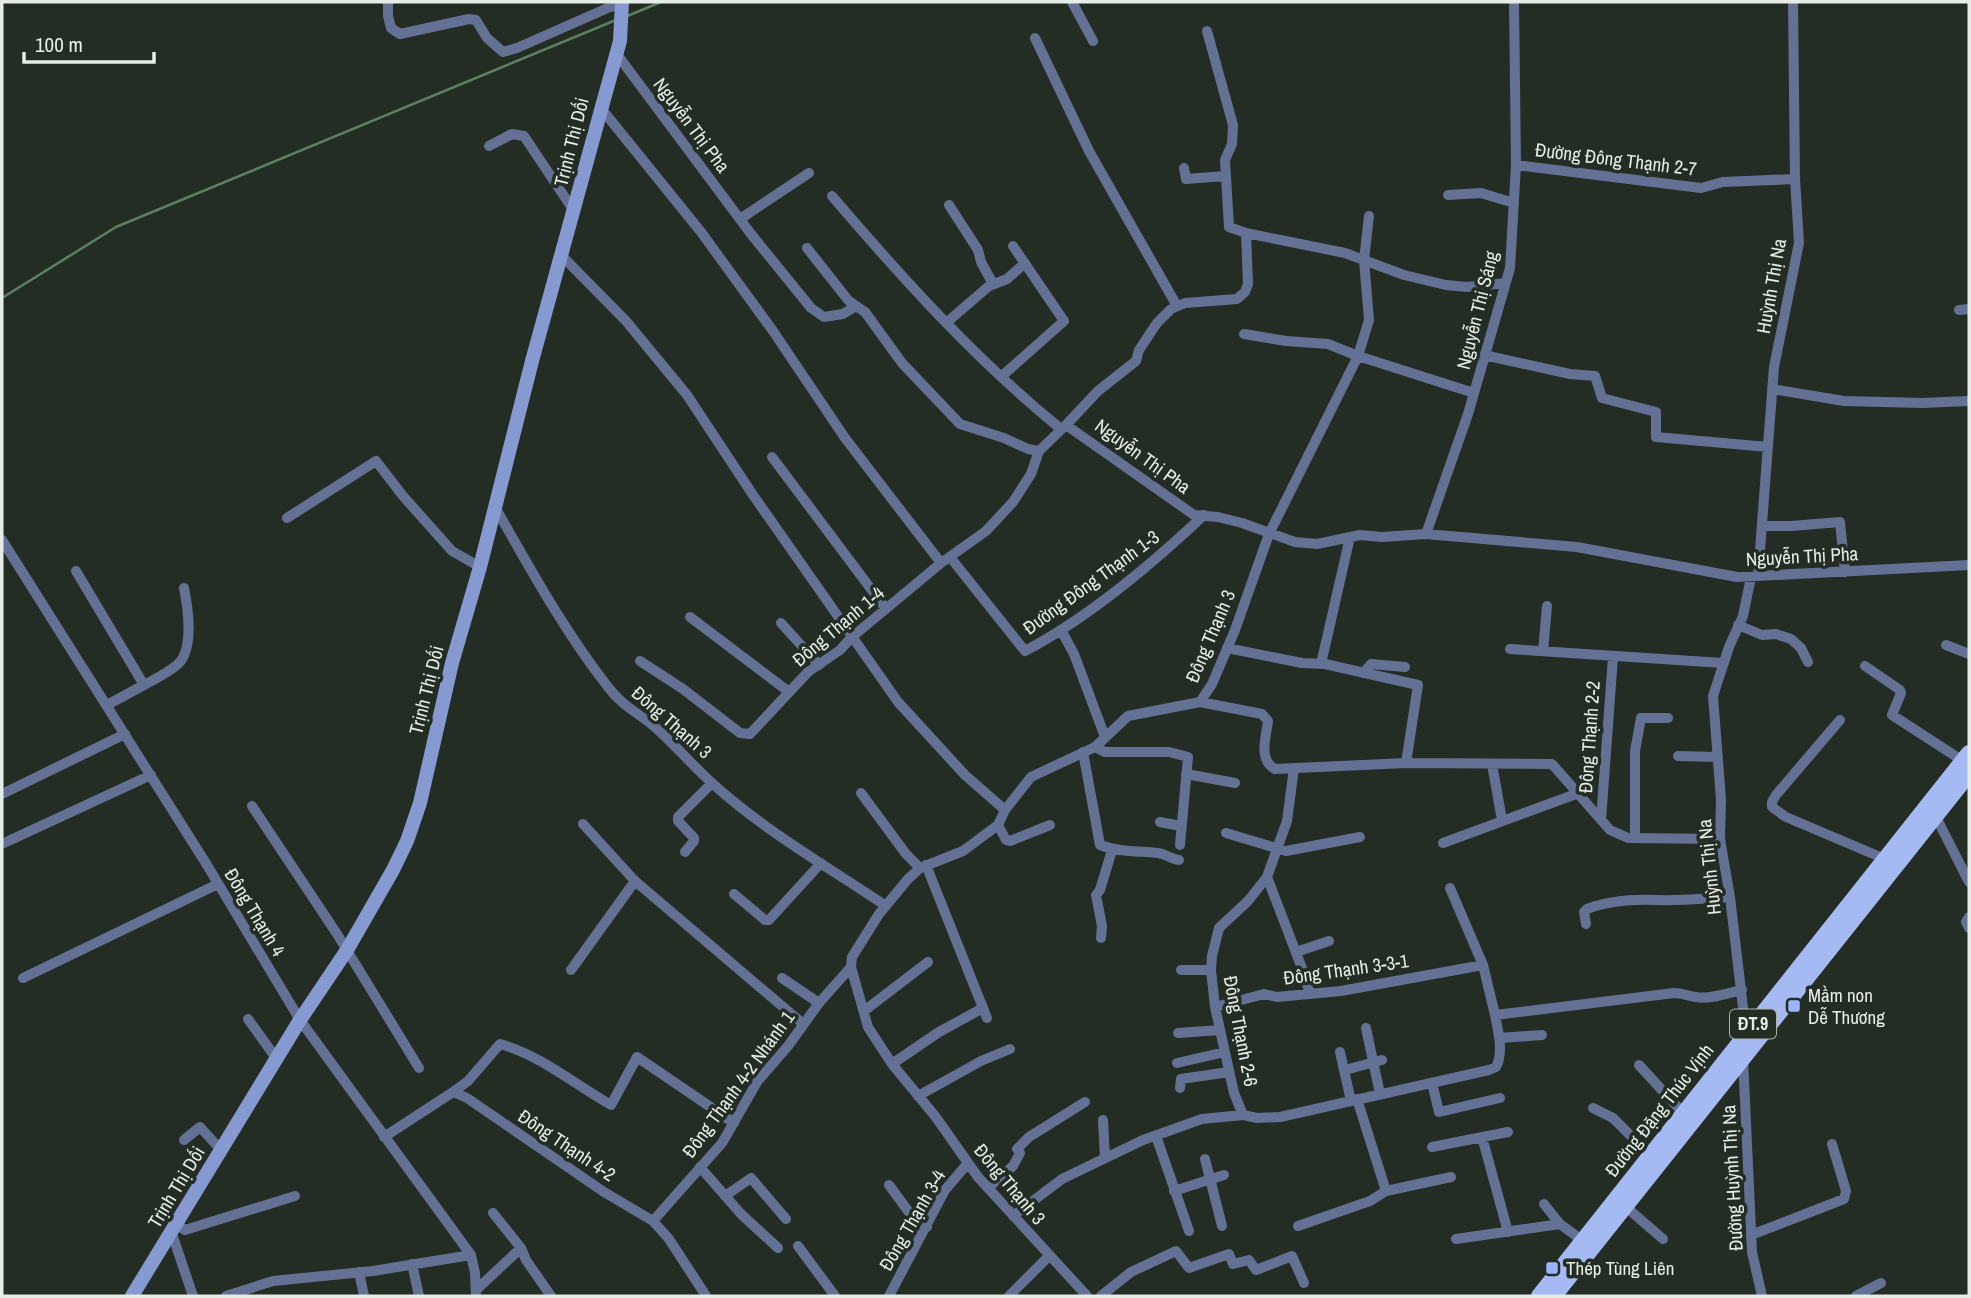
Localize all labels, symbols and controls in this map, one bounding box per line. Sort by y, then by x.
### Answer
scale bar [24,21,154,65]
text: 100 m [35,30,83,59]
street label: Nguyễn Thị Pha [648,72,736,178]
street label: Trịnh Thị Dối [547,95,595,189]
street label: Đường Đông Thạnh 2-7 [1534,136,1699,182]
street label: Huỳnh Thị Na [1750,236,1792,335]
street label: Nguyễn Thị Sáng [1450,248,1504,372]
street label: Nguyễn Thị Pha [1090,412,1196,500]
street label: Đường Đông Thạnh 1-3 [1018,524,1164,640]
street label: Nguyễn Thị Pha [1745,540,1859,572]
street label: Đông Thạnh 1-4 [787,580,890,672]
street label: Đông Thạnh 3 [1179,586,1241,686]
street label: Trịnh Thị Dối [402,643,450,737]
street label: Đông Thạnh 3 [626,680,718,764]
street label: Đông Thạnh 2-2 [1572,680,1606,794]
street label: Huỳnh Thị Na [1691,818,1727,916]
street label: Đông Thạnh 4 [218,863,292,961]
street label: Đông Thạnh 3-3-1 [1282,947,1411,991]
street label: Đông Thạnh 2-6 [1218,973,1264,1089]
place label: Mầm non Dễ Thương [1808,982,1885,1030]
marker: Mầm non Dễ Thương [1786,998,1802,1014]
street label: Đông Thạnh 4-2 Nhánh 1 [676,1005,800,1163]
road number: ĐT.9 [1730,1009,1776,1038]
street label: Đường Đặng Thúc Vịnh [1599,1038,1719,1182]
street label: Đông Thạnh 4-2 [513,1103,621,1187]
street label: Đường Huỳnh Thị Na [1715,1104,1749,1252]
street label: Đông Thạnh 3 [968,1138,1052,1230]
street label: Trịnh Thị Dối [141,1141,211,1233]
street label: Đông Thạnh 3-4 [873,1165,952,1275]
place label: Thép Tùng Liên [1566,1255,1674,1281]
marker: Thép Tùng Liên [1544,1260,1560,1276]

